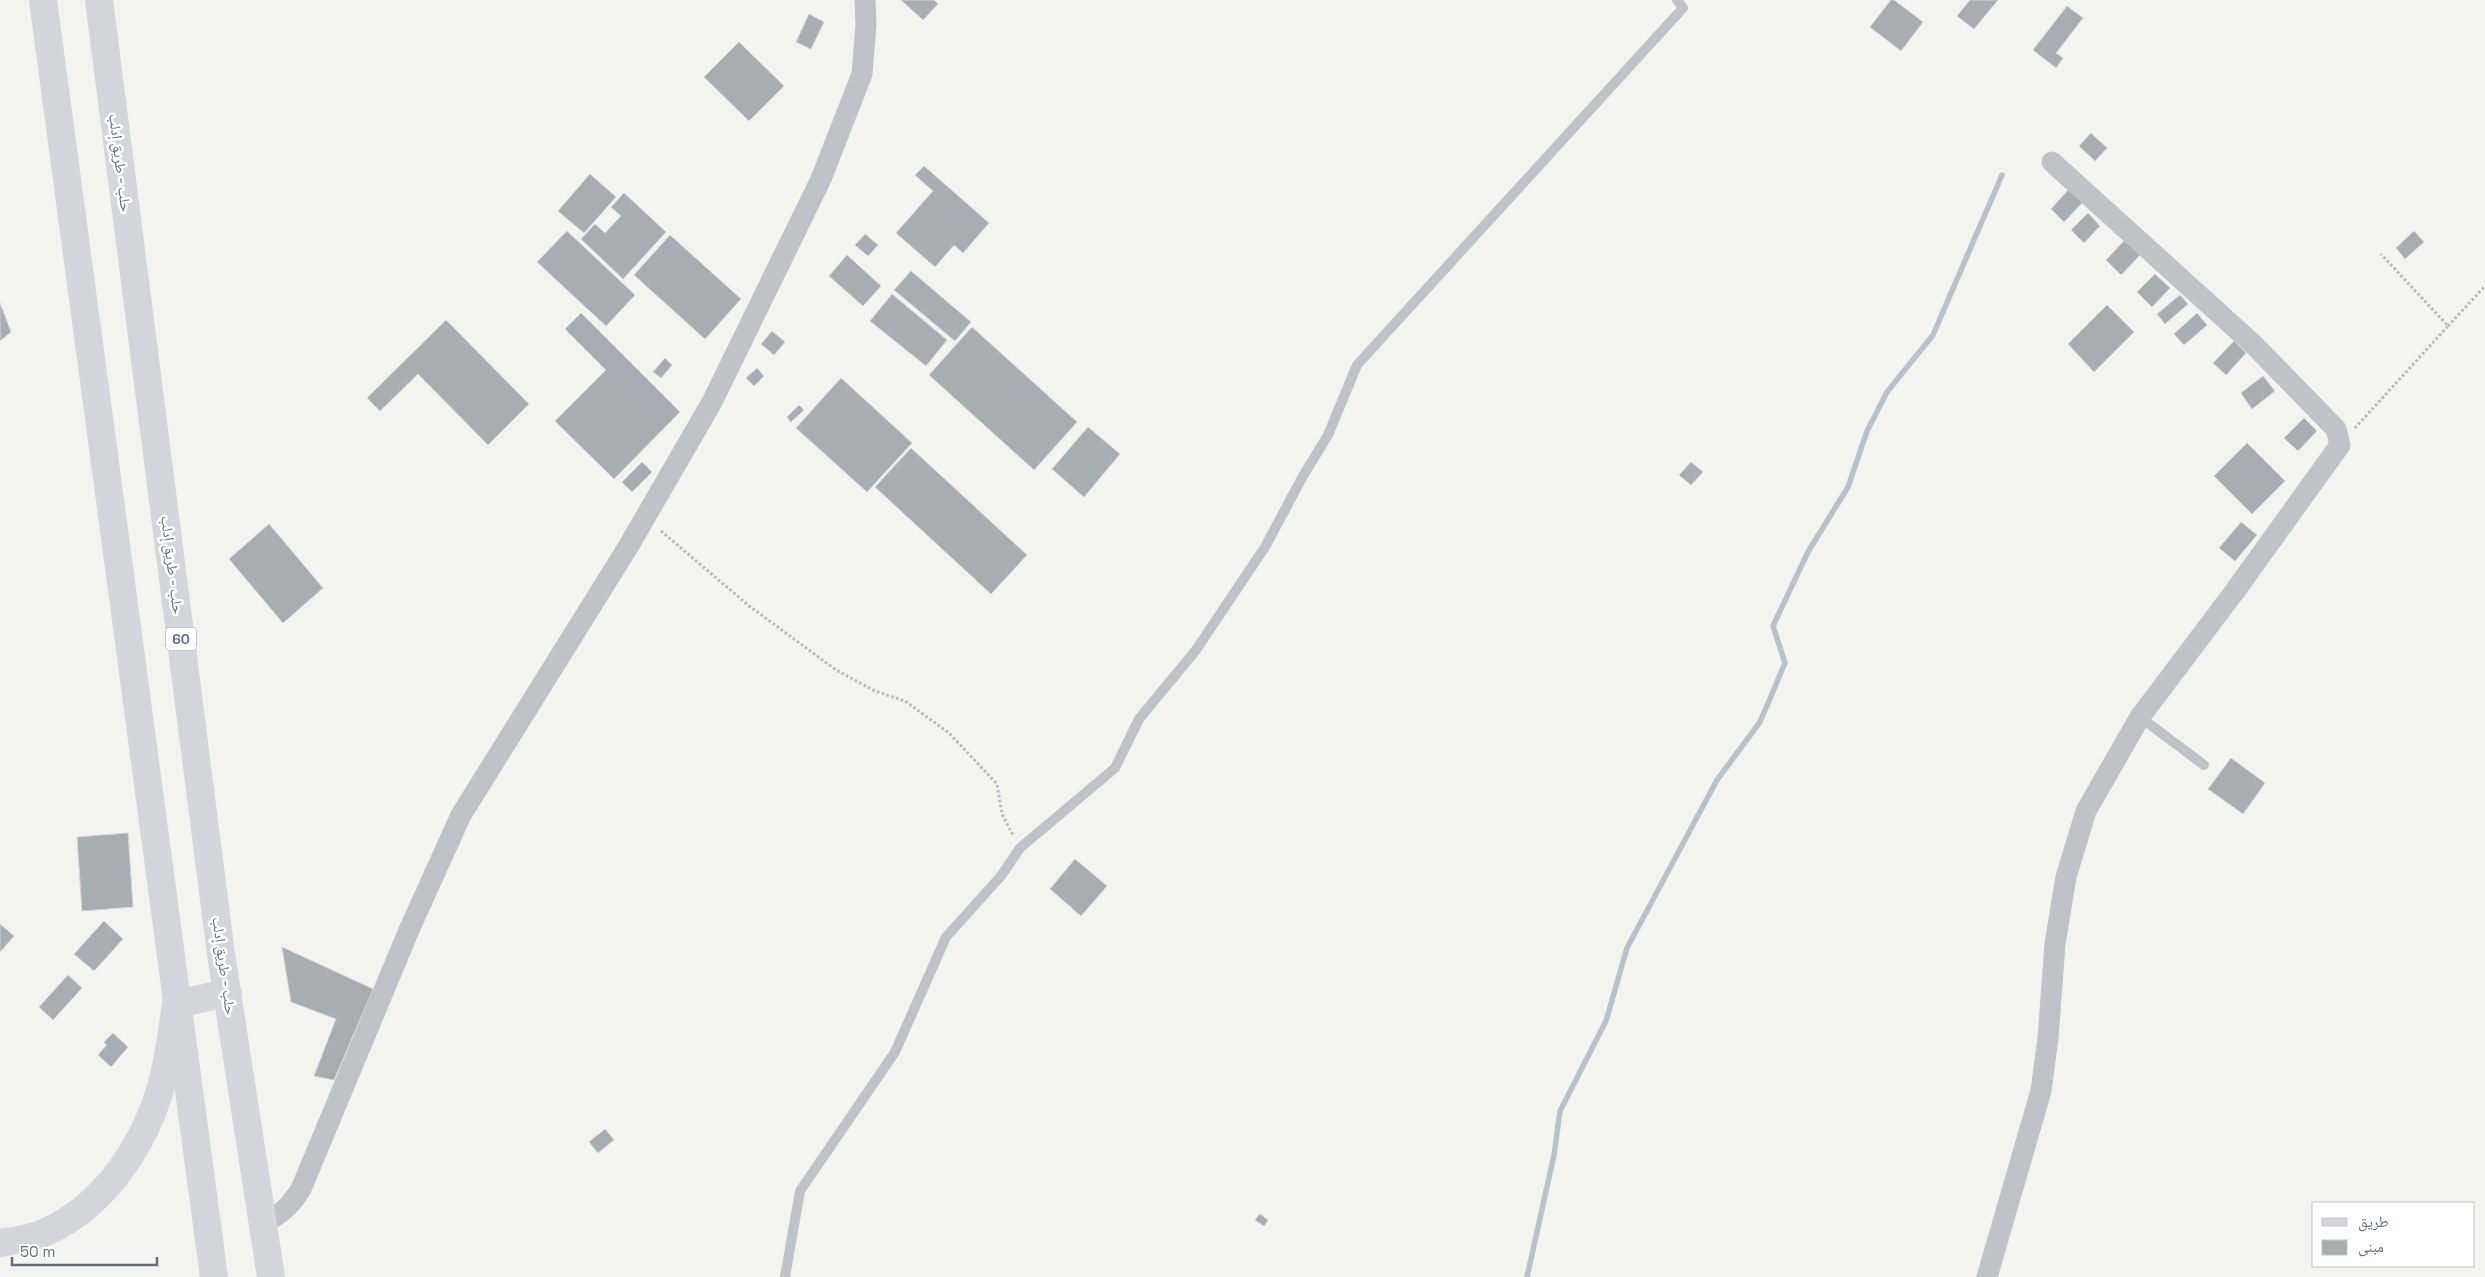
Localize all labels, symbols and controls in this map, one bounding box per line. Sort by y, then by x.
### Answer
street label: حلب - طريق إدلب [104,113,136,214]
street label: حلب - طريق إدلب [156,515,188,616]
road number: 60 [166,628,196,650]
street label: حلب - طريق إدلب [207,916,241,1017]
legend [2312,1202,2475,1267]
text: طريق [2358,1212,2389,1232]
scale bar [12,1234,158,1266]
text: مبنى [2358,1237,2384,1257]
text: 50 m [20,1242,55,1261]

